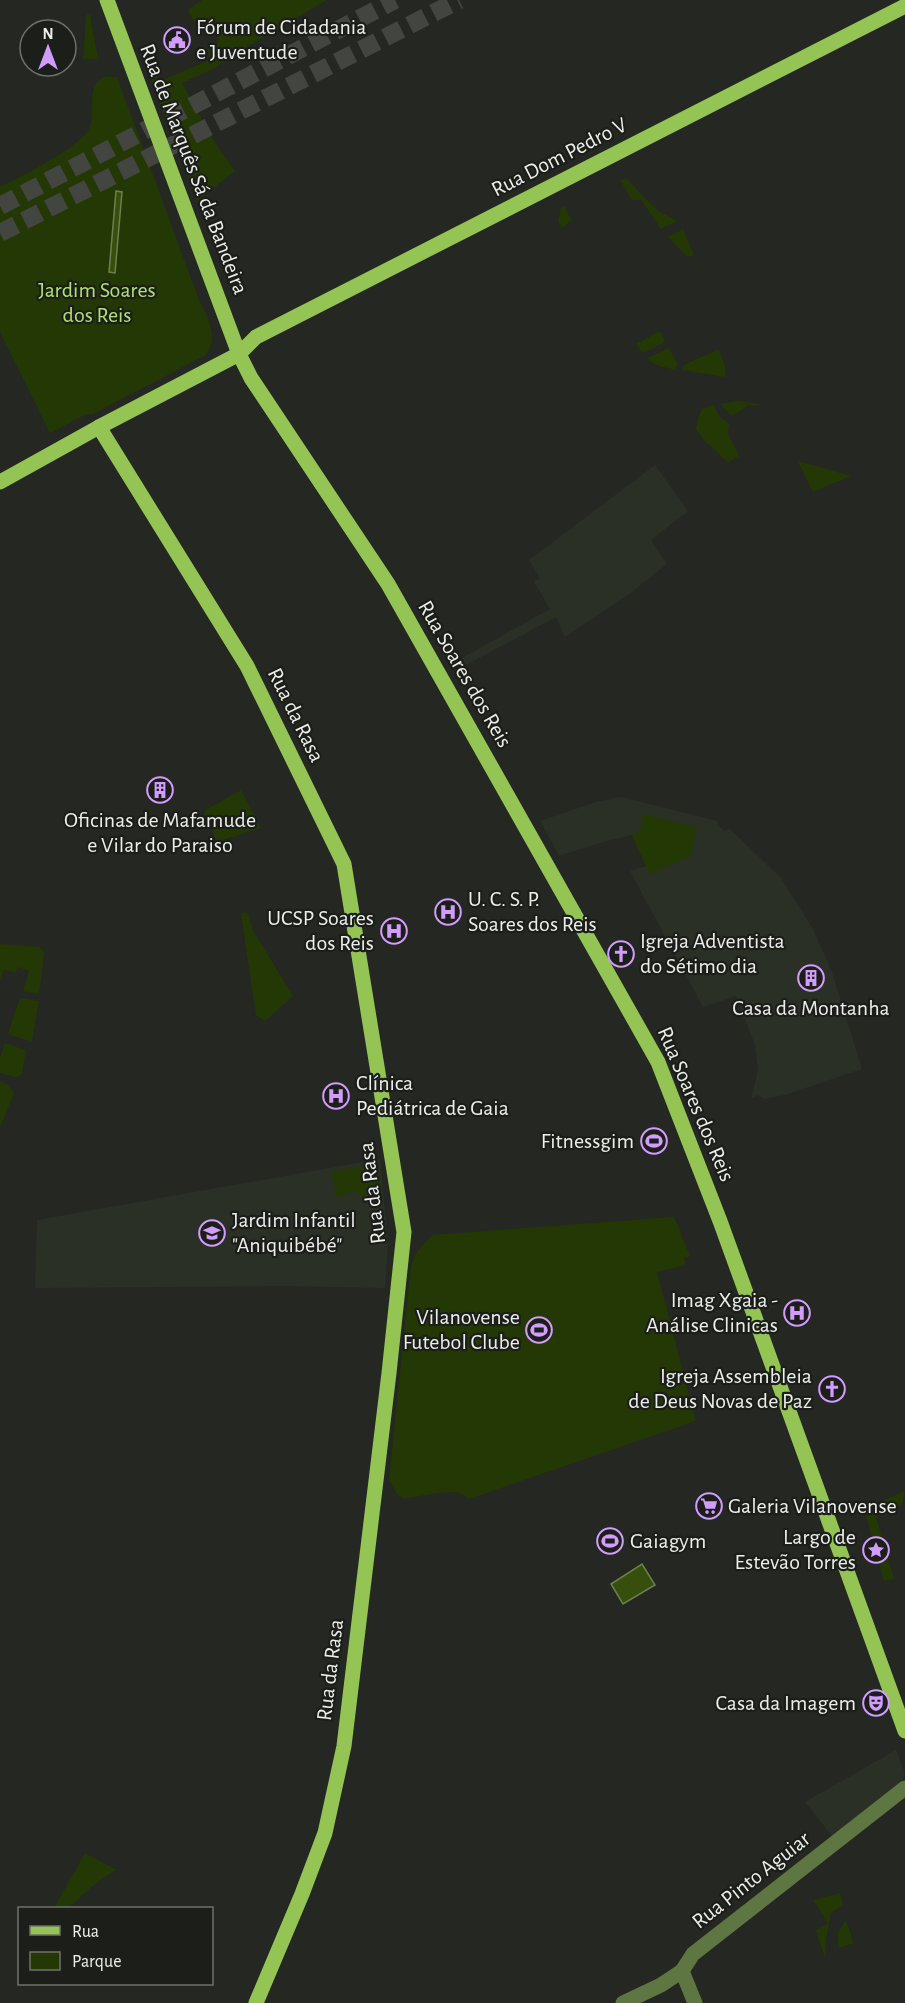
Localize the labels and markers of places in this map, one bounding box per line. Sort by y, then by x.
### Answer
place label: Fórum de Cidadania e Juventude [196,16,366,63]
public building icon: Fórum de Cidadania e Juventude [162,25,192,55]
building icon: Oficinas de Mafamude e Vilar do Paraiso [145,775,175,805]
place label: Oficinas de Mafamude e Vilar do Paraiso [64,809,256,856]
place label: U. C. S. P. Soares dos Reis [468,888,597,935]
hospital icon: U. C. S. P. Soares dos Reis [433,897,463,927]
place label: UCSP Soares dos Reis [267,907,374,954]
hospital icon: UCSP Soares dos Reis [379,916,409,946]
place label: Igreja Adventista do Sétimo dia [640,930,785,977]
church icon: Igreja Adventista do Sétimo dia [606,939,636,969]
building icon: Casa da Montanha [796,963,826,993]
place label: Casa da Montanha [732,997,890,1019]
place label: Clínica Pediátrica de Gaia [356,1072,509,1119]
hospital icon: Clínica Pediátrica de Gaia [321,1081,351,1111]
sports icon: Fitnessgim [639,1126,669,1156]
place label: Fitnessgim [541,1130,634,1152]
place label: Jardim Infantil "Aniquibébé" [232,1209,356,1256]
school or university icon: Jardim Infantil "Aniquibébé" [197,1218,227,1248]
place label: Imag Xgaia - Análise Clinicas [646,1289,778,1336]
hospital icon: Imag Xgaia - Análise Clinicas [782,1298,812,1328]
place label: Vilanovense Futebol Clube [403,1306,520,1353]
sports icon: Vilanovense Futebol Clube [524,1315,554,1345]
place label: Igreja Assembleia de Deus Novas de Paz [628,1365,812,1412]
church icon: Igreja Assembleia de Deus Novas de Paz [817,1374,847,1404]
supermarket icon: Galeria Vilanovense [694,1491,724,1521]
place label: Galeria Vilanovense [728,1495,897,1517]
sports icon: Gaiagym [595,1526,625,1556]
place label: Largo de Estevão Torres [734,1526,856,1573]
place label: Gaiagym [630,1530,706,1552]
place icon: Largo de Estevão Torres [861,1535,891,1565]
theatre icon: Casa da Imagem [861,1688,891,1718]
place label: Casa da Imagem [715,1692,856,1714]

